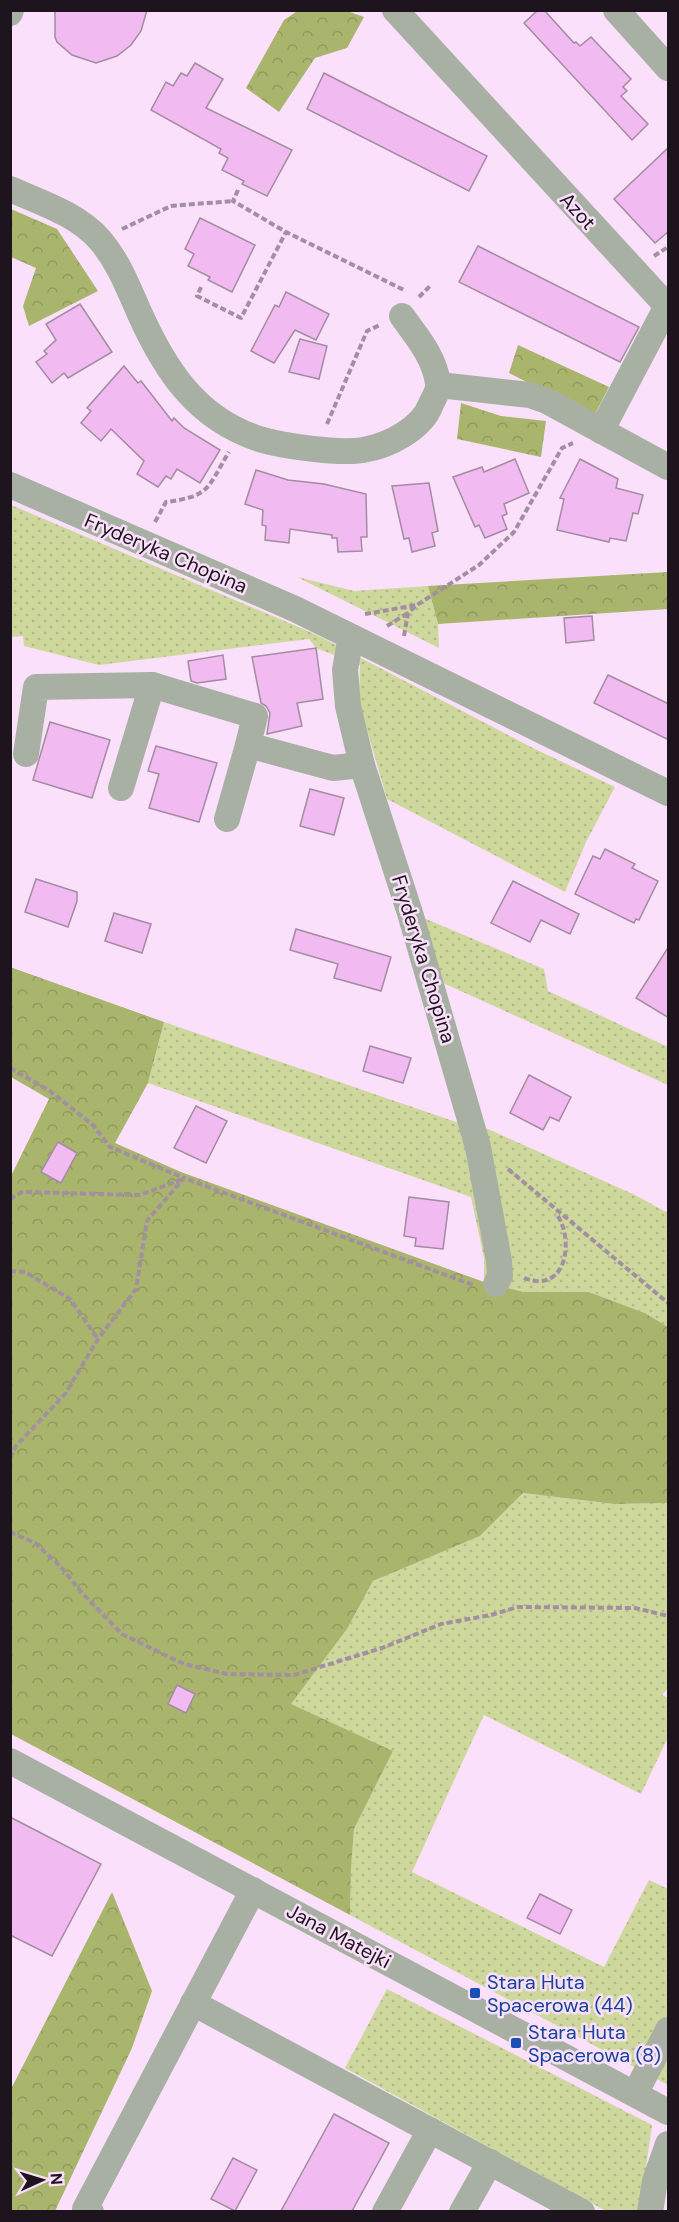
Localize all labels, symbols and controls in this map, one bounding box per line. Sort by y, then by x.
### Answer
street label: Azot [554,187,602,235]
street label: Fryderyka Chopina [81,507,251,599]
street label: Fryderyka Chopina [386,872,462,1046]
street label: Jana Matejki [282,1898,396,1974]
place label: Stara Huta Spacerowa (44) [487,1969,633,2018]
marker: Stara Huta Spacerowa (44) [468,1986,482,2000]
place label: Stara Huta Spacerowa (8) [528,2019,661,2068]
marker: Stara Huta Spacerowa (8) [509,2036,523,2050]
north arrow [12,2150,72,2210]
text: N [46,2172,67,2186]

